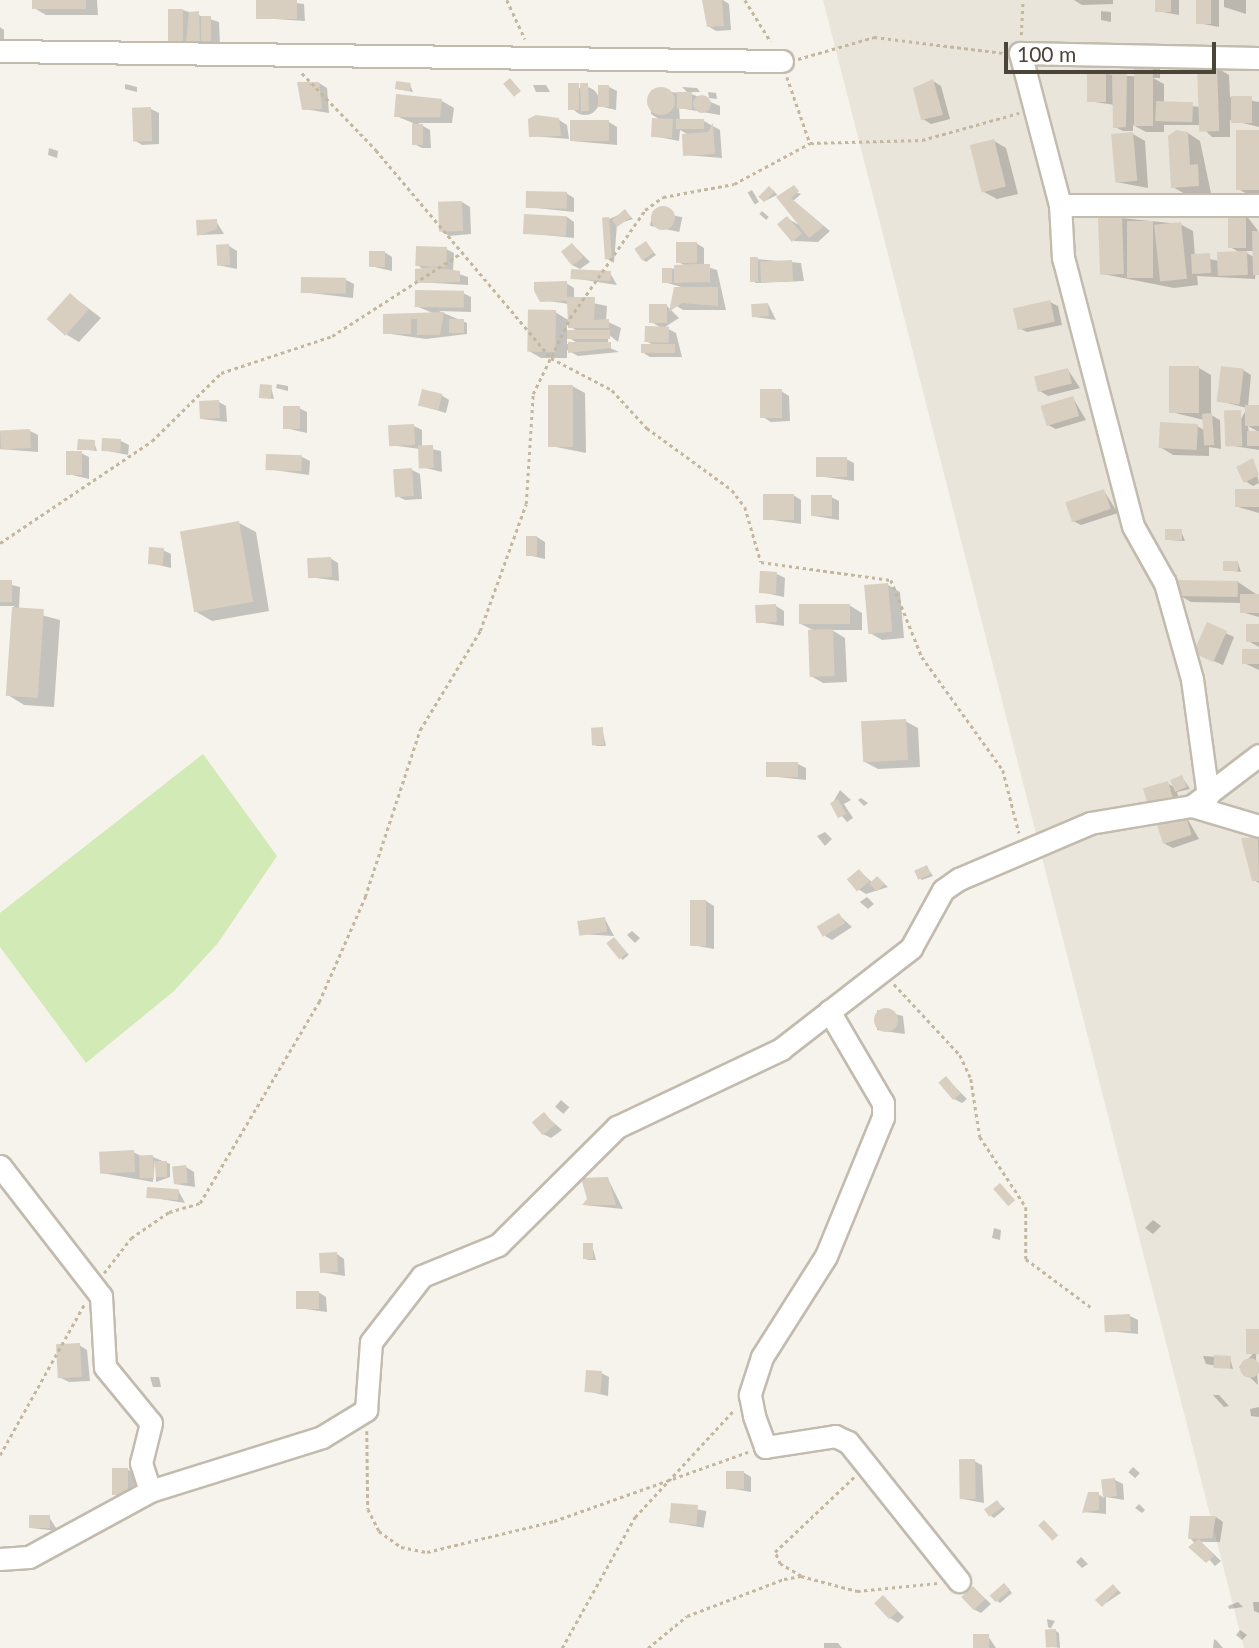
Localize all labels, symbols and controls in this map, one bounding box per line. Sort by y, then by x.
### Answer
scale bar [1007,28,1219,72]
text: 100 m [1017,41,1076,66]

